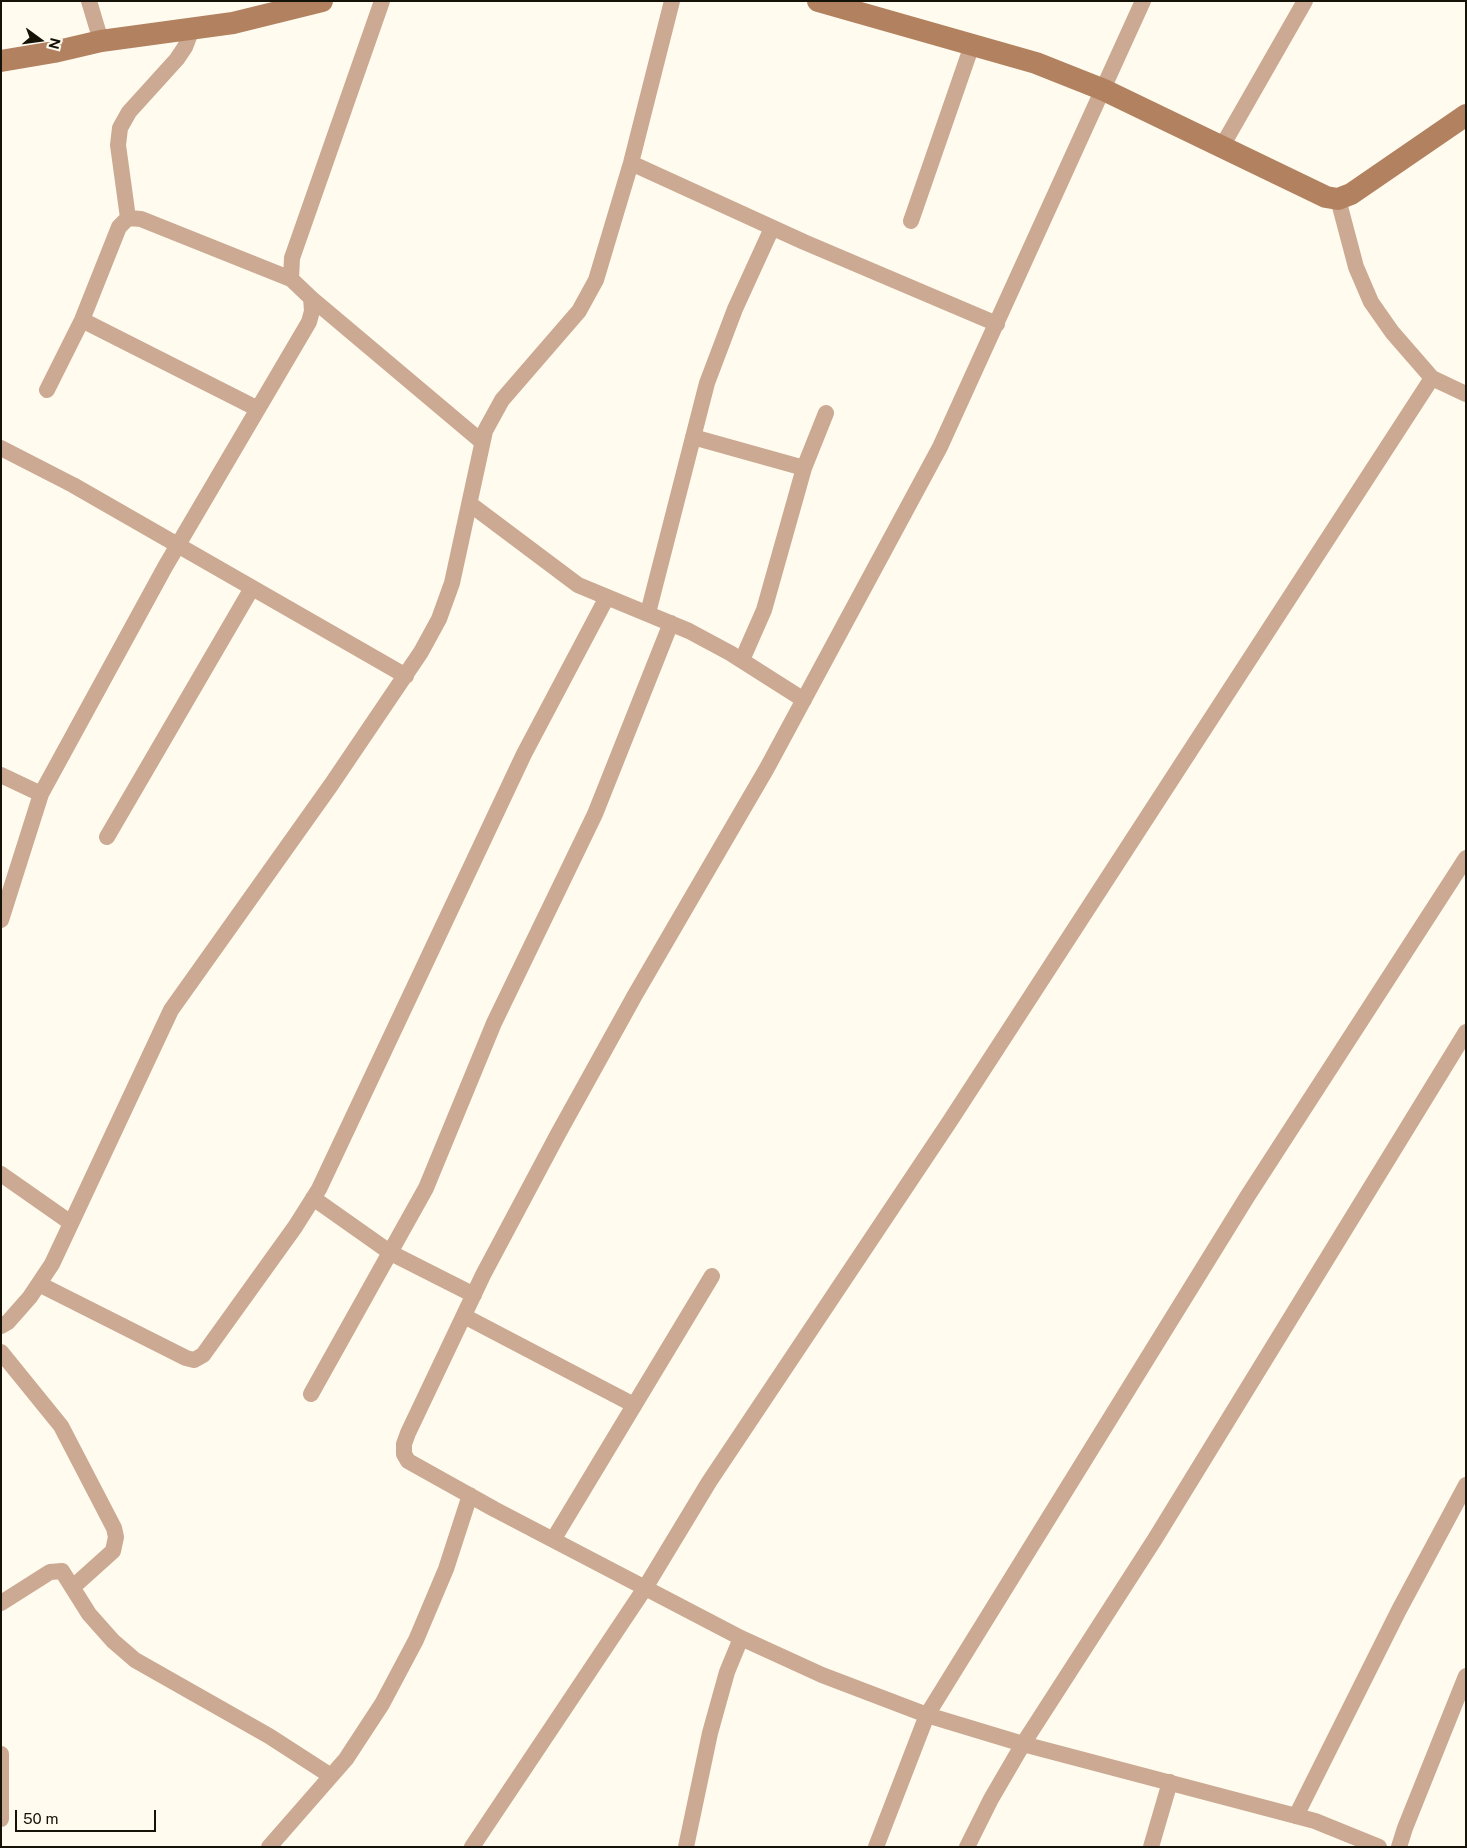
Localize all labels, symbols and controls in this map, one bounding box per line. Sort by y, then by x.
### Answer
north arrow [15,15,65,65]
text: N [45,36,64,51]
scale bar [18,1800,159,1832]
text: 50 m [23,1810,58,1827]

